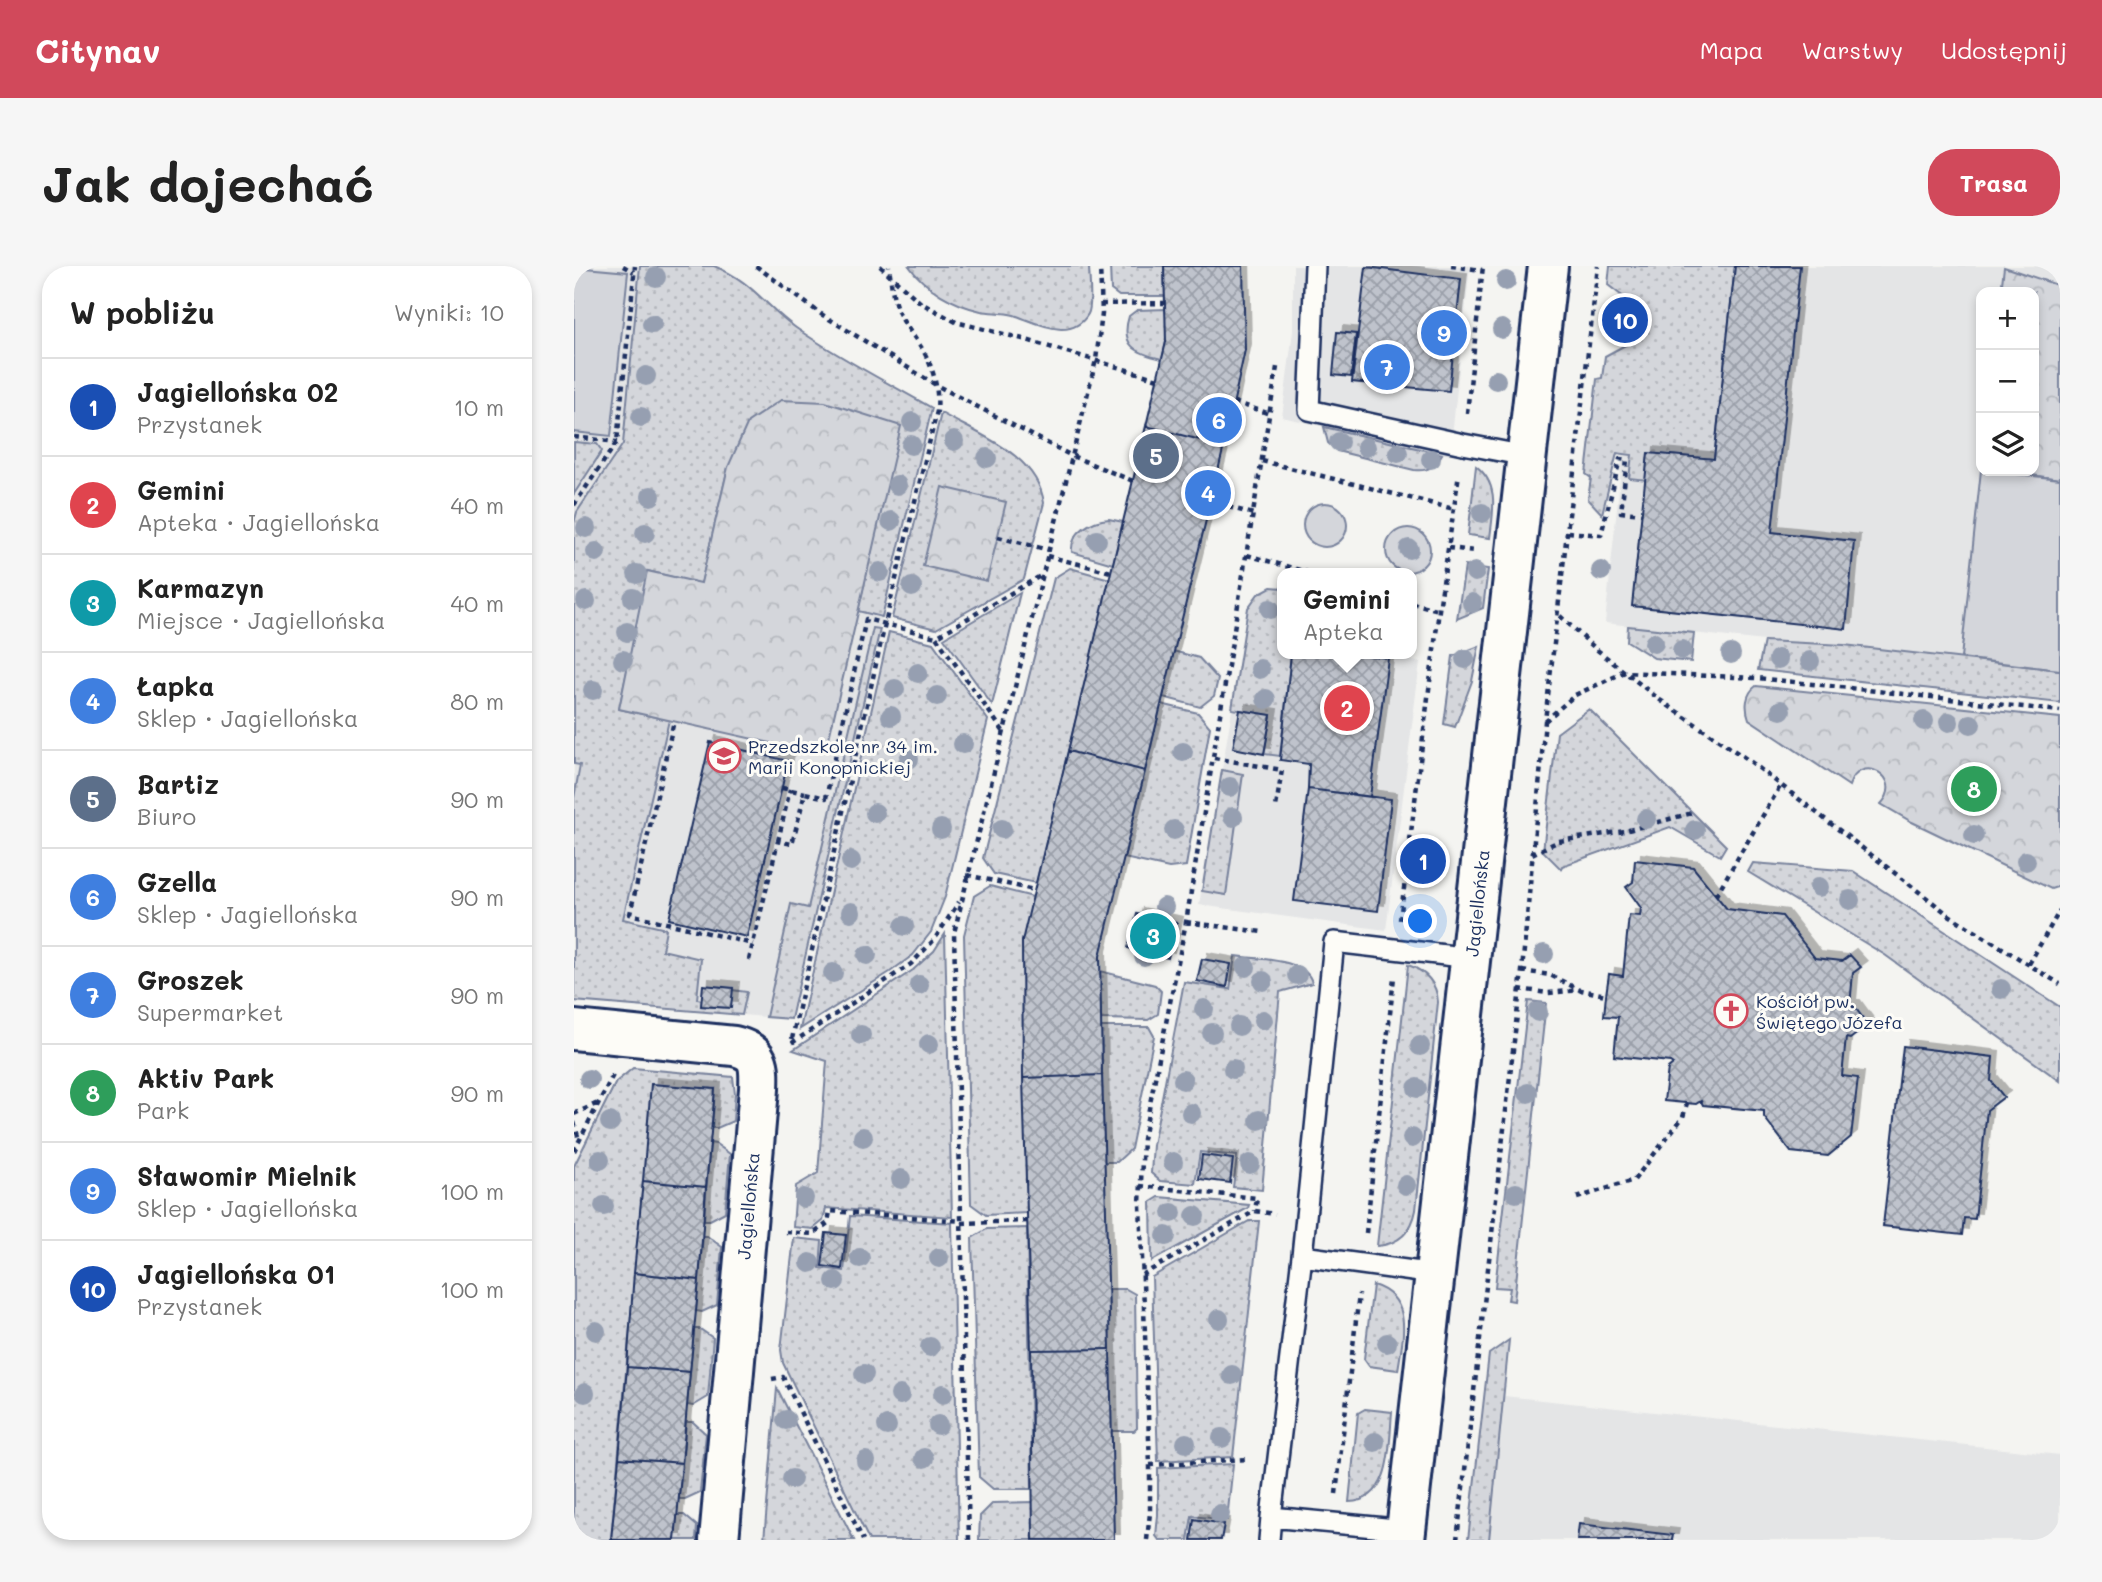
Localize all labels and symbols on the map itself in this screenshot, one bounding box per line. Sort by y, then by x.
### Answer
pin: 10 [1602,294,1648,346]
pin: 9 [1421,307,1467,359]
pin: 7 [1364,341,1410,393]
pin: 6 [1196,394,1242,446]
pin: 5 [1133,430,1179,482]
pin: 4 [1185,467,1231,519]
pin: 2 [1324,682,1370,734]
place label: Przedszkole nr 34 im. Marii Konopnickiej [748,734,938,779]
school or university icon: Przedszkole nr 34 im. Marii Konopnickiej [705,737,743,775]
pin: 8 [1951,763,1997,815]
pin: 1 [1400,835,1446,887]
street label: Jagiellońska [1459,848,1495,958]
your location [1403,904,1437,938]
pin: 3 [1130,910,1176,962]
place label: Kościół pw. Świętego Józefa [1756,989,1903,1034]
church icon: Kościół pw. Świętego Józefa [1712,992,1750,1030]
street label: Jagiellońska [731,1151,765,1261]

